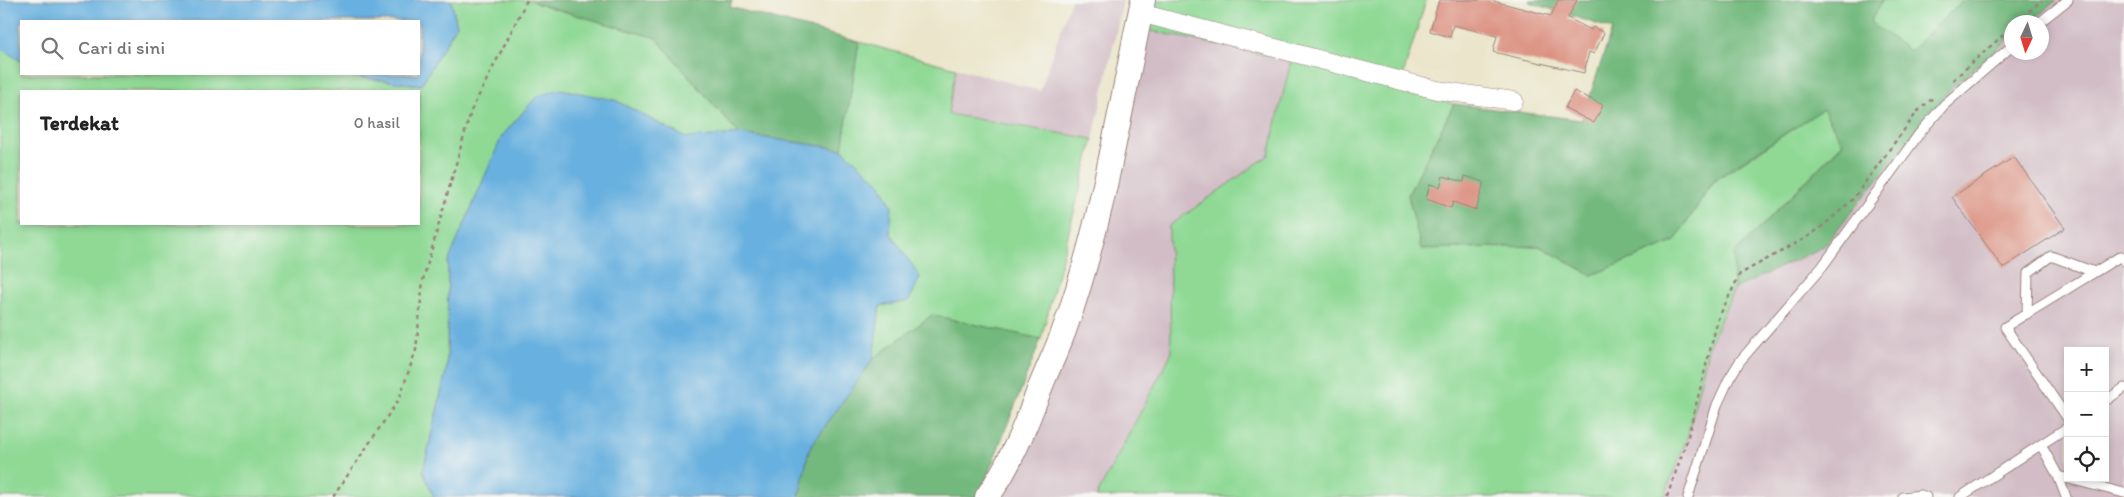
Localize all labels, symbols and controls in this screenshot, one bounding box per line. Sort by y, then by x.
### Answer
north arrow [2004,15,2049,60]
search box [20,20,420,75]
icon: search [38,34,66,62]
text: Cari di sini [78,36,165,59]
text: Terdekat [40,110,119,135]
text: 0 hasil [354,113,400,132]
map controls [2064,347,2109,482]
button: + [2064,347,2109,392]
button: − [2064,392,2109,437]
button: locate [2064,437,2109,482]

